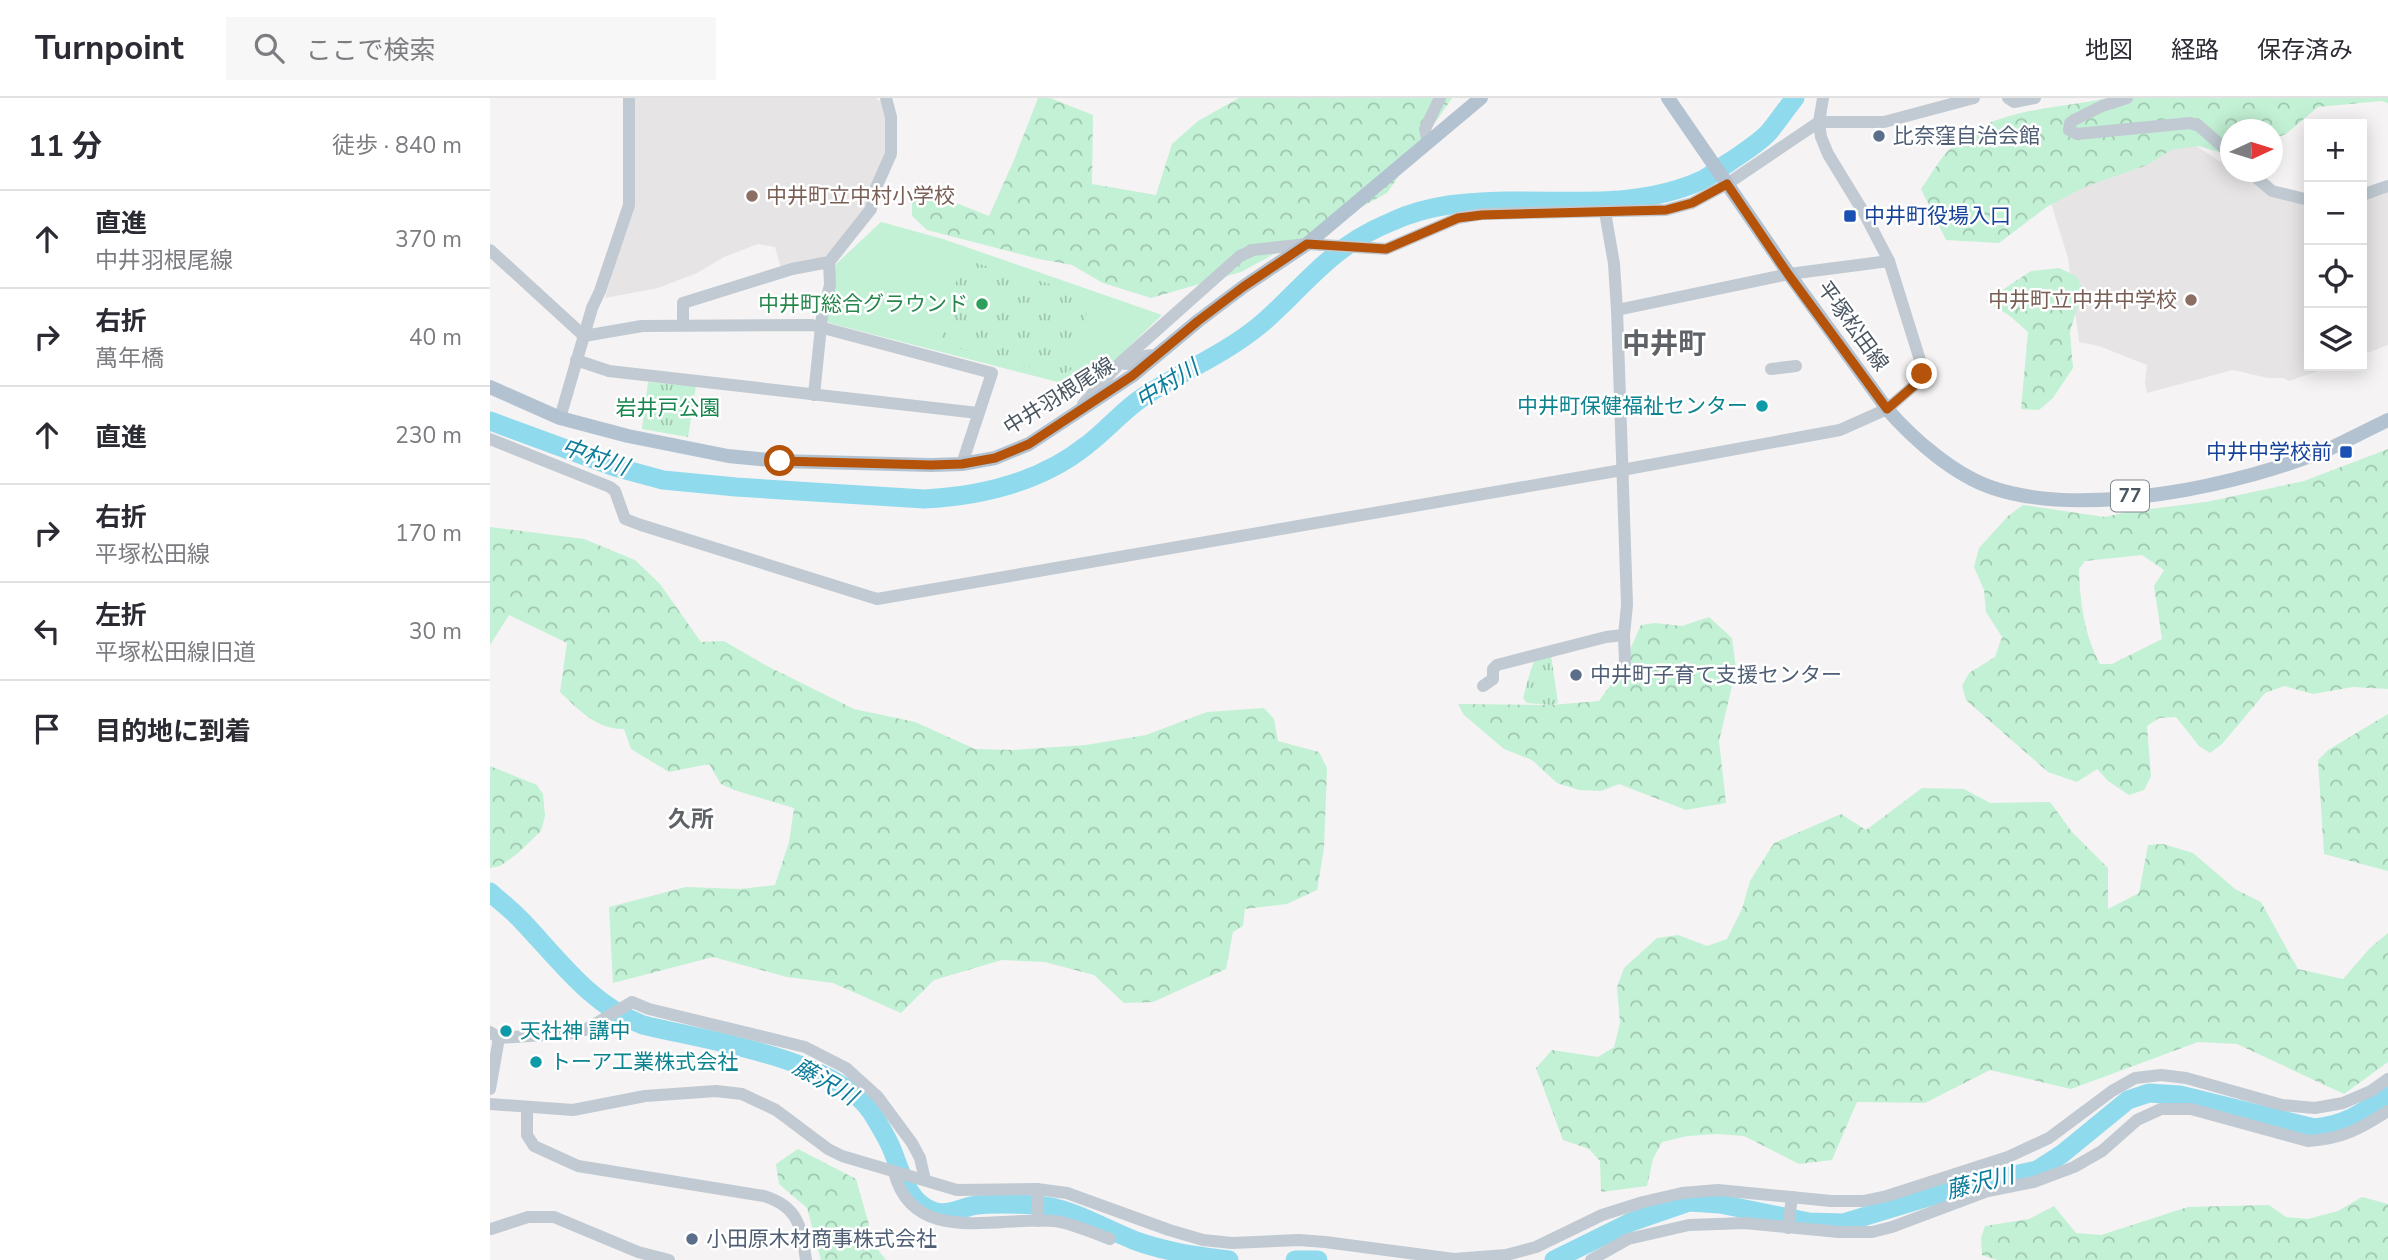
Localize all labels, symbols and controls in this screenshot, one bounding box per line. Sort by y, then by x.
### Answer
search box [226,17,716,80]
text: Turnpoint [35,26,184,71]
icon: search [250,29,288,67]
text: ここで検索 [306,33,436,68]
text: 地図 [2085,34,2133,66]
text: 経路 [2171,34,2219,66]
text: 保存済み [2257,34,2353,66]
north arrow [2220,119,2283,182]
map controls [2304,119,2367,371]
button: + [2304,119,2367,182]
place label: 比奈窪自治会館 [1893,122,2040,150]
text: 11 分 [28,126,102,167]
marker: 比奈窪自治会館 [1871,128,1887,144]
text: 徒歩 · 840 m [332,130,462,161]
place label: 中井町立中村小学校 [766,182,955,210]
button: − [2304,182,2367,245]
marker: 中井町立中村小学校 [744,188,760,204]
place label: 中井町役場入口 [1864,202,2011,230]
text: 直進 [95,206,147,241]
marker: 中井町役場入口 [1842,208,1858,224]
icon: ahead [28,220,66,258]
text: 370 m [395,224,462,255]
text: 中井羽根尾線 [95,245,233,276]
button: locate [2304,245,2367,308]
street label: 平塚松田線 [1811,275,1895,377]
place label: 中井町立中井中学校 [1988,286,2177,314]
place label: 中井町総合グラウンド [758,290,968,318]
marker: 中井町立中井中学校 [2183,292,2199,308]
marker: 中井町総合グラウンド [974,296,990,312]
text: 右折 [95,304,147,339]
button: layers [2304,308,2367,371]
icon: right [28,318,66,356]
text: 40 m [409,322,462,353]
district label: 中井町 [1622,325,1706,363]
text: 萬年橋 [95,343,164,374]
street label: 中井羽根尾線 [998,351,1120,441]
water label: 中村川 [1130,351,1207,415]
route end [1906,358,1937,389]
place label: 中井町保健福祉センター [1517,392,1748,420]
park label: 岩井戸公園 [616,394,721,422]
marker: 中井町保健福祉センター [1754,398,1770,414]
icon: ahead [28,416,66,454]
text: 直進 [95,420,147,455]
text: 230 m [395,420,462,451]
water label: 中村川 [557,431,636,484]
place label: 中井中学校前 [2206,438,2332,466]
marker: 中井中学校前 [2338,444,2354,460]
route start [764,445,795,476]
road number: 77 [2111,480,2149,512]
text: 右折 [95,500,147,535]
icon: right [28,514,66,552]
text: 170 m [395,518,462,549]
text: 平塚松田線 [95,539,210,570]
text: 左折 [95,598,147,633]
icon: left [28,612,66,650]
text: 30 m [409,616,462,647]
text: 平塚松田線旧道 [95,637,256,668]
place label: 中井町子育て支援センター [1590,661,1842,689]
marker: 中井町子育て支援センター [1568,667,1584,683]
icon: arrive [28,710,66,748]
text: 目的地に到着 [95,714,251,749]
district label: 久所 [668,804,714,835]
place label: 天社神 講中 [520,1017,630,1045]
marker: 天社神 講中 [498,1023,514,1039]
place label: トーア工業株式会社 [550,1048,738,1076]
water label: 藤沢川 [787,1051,865,1114]
marker: トーア工業株式会社 [528,1054,544,1070]
water label: 藤沢川 [1943,1159,2020,1206]
place label: 小田原木材商事株式会社 [706,1225,937,1253]
marker: 小田原木材商事株式会社 [684,1231,700,1247]

